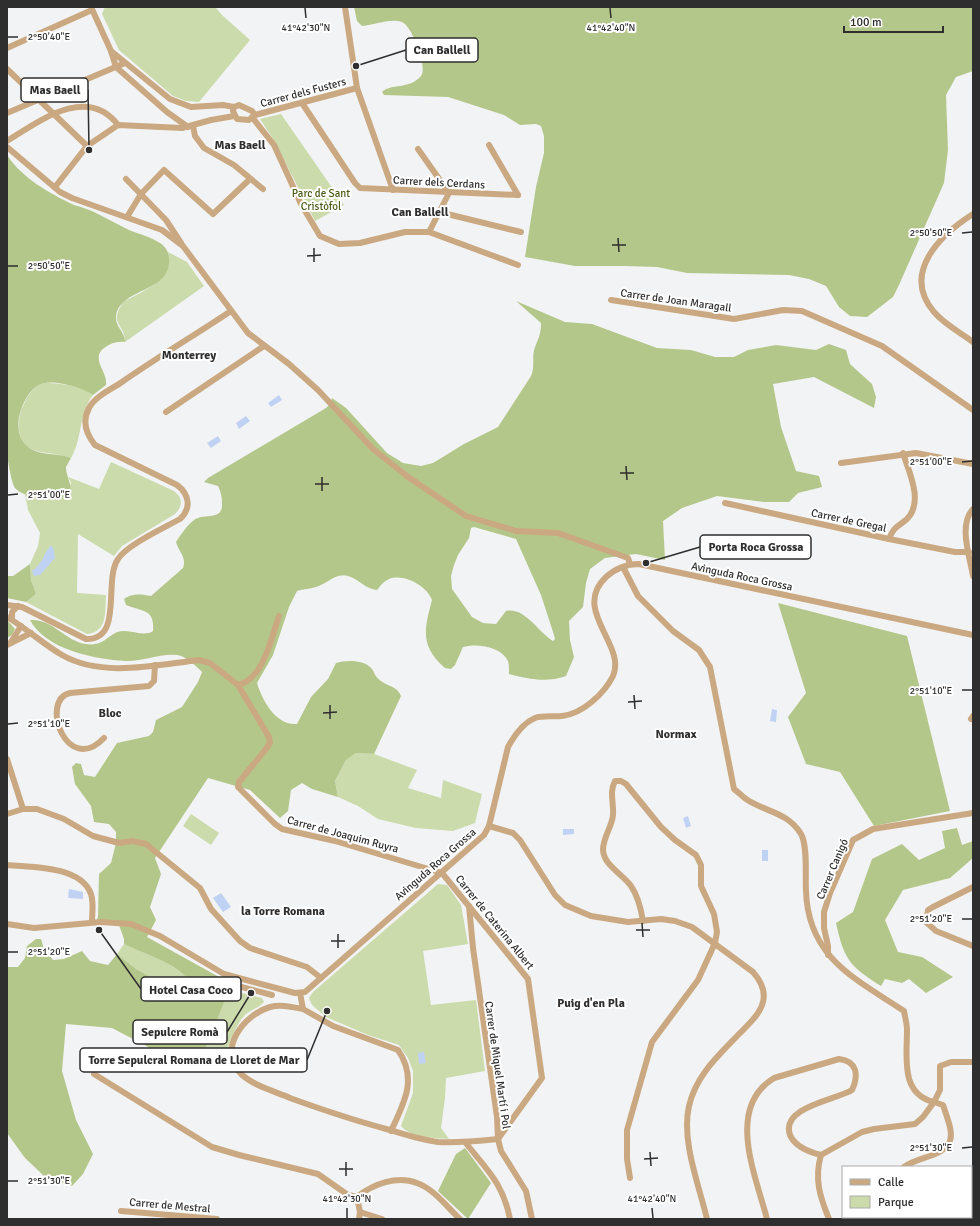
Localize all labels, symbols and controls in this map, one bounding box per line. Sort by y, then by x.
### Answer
scale bar [844,8,943,34]
text: 100 m [850,15,882,30]
text: 41°42'30"N [282,22,330,34]
text: 41°42'40"N [587,22,635,34]
text: 2°50'40"E [28,31,70,43]
callout: Can Ballell [406,38,478,62]
text: Can Ballell [414,43,471,58]
street label: Carrer dels Fusters [259,75,348,110]
callout: Mas Baell [21,78,88,102]
text: Mas Baell [30,83,81,98]
district label: Mas Baell [215,138,266,153]
street label: Carrer dels Cerdans [393,174,485,191]
park label: Parc de Sant Cristòfol [292,187,350,213]
district label: Can Ballell [392,205,449,220]
text: 2°50'50"E [910,227,952,239]
text: 2°50'50"E [28,260,70,272]
street label: Carrer de Joan Maragall [620,286,732,315]
district label: Monterrey [162,348,216,363]
text: 2°51'00"E [910,456,952,468]
text: 2°51'00"E [28,489,70,501]
street label: Carrer de Gregal [810,506,888,535]
callout: Porta Roca Grossa [700,535,811,559]
text: Porta Roca Grossa [708,540,804,555]
street label: Avinguda Roca Grossa [690,559,794,594]
text: 2°51'10"E [910,685,952,697]
district label: Bloc [99,706,122,721]
text: 2°51'10"E [28,718,70,730]
district label: Normax [655,727,697,742]
street label: Carrer de Joaquim Ruyra [286,813,400,856]
street label: Avinguda Roca Grossa [392,825,479,903]
street label: Carrer Canigó [814,837,851,902]
street label: Carrer de Caterina Albert [453,873,537,972]
district label: la Torre Romana [241,904,325,919]
text: 2°51'20"E [910,913,952,925]
text: 2°51'20"E [28,946,70,958]
callout: Hotel Casa Coco [141,977,241,1001]
text: Hotel Casa Coco [149,983,233,998]
district label: Puig d'en Pla [557,996,625,1011]
street label: Carrer de Miquel Martí i Pol [482,1000,513,1130]
callout: Sepulcre Romà [133,1020,227,1044]
text: Sepulcre Romà [141,1025,219,1040]
callout: Torre Sepulcral Romana de Lloret de Mar [80,1048,307,1072]
text: Torre Sepulcral Romana de Lloret de Mar [88,1053,300,1068]
text: 2°51'30"E [910,1142,952,1154]
legend [842,1166,972,1218]
text: 2°51'30"E [28,1175,70,1187]
text: Calle [878,1175,904,1190]
text: 41°42'30"N [323,1193,371,1205]
text: 41°42'40"N [628,1193,676,1205]
street label: Carrer de Mestral [129,1195,211,1216]
text: Parque [878,1195,914,1210]

